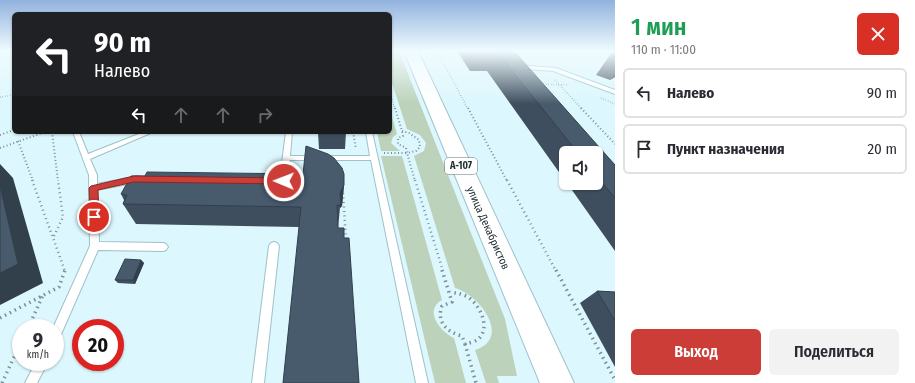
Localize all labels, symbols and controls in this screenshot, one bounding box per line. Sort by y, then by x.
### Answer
text: 1 мин [631,13,687,41]
button: close [857,13,899,55]
text: 90 m [94,26,151,59]
icon: left [28,28,80,80]
text: 110 m · 11:00 [631,42,696,57]
text: Налево [94,60,150,82]
icon: left [633,82,655,104]
text: Налево [667,84,714,102]
text: 90 m [867,84,897,102]
icon: left [128,104,150,126]
icon: ahead [170,104,192,126]
icon: ahead [212,104,234,126]
icon: right [254,104,276,126]
icon: arrive [633,138,655,160]
text: Пункт назначения [667,140,785,158]
text: 20 m [868,140,897,158]
map controls [559,146,603,190]
button: sound [559,146,603,190]
road number: А-107 [445,158,477,174]
position arrow [263,160,305,202]
street label: улица Декабристов [464,184,512,272]
pin [77,200,111,234]
icon: arrive [83,206,105,228]
speed limit sign: 20 [72,319,124,371]
text: 9 [33,328,43,352]
button: Выход [631,329,761,375]
button: Поделиться [769,329,899,375]
text: km/h [27,349,49,361]

